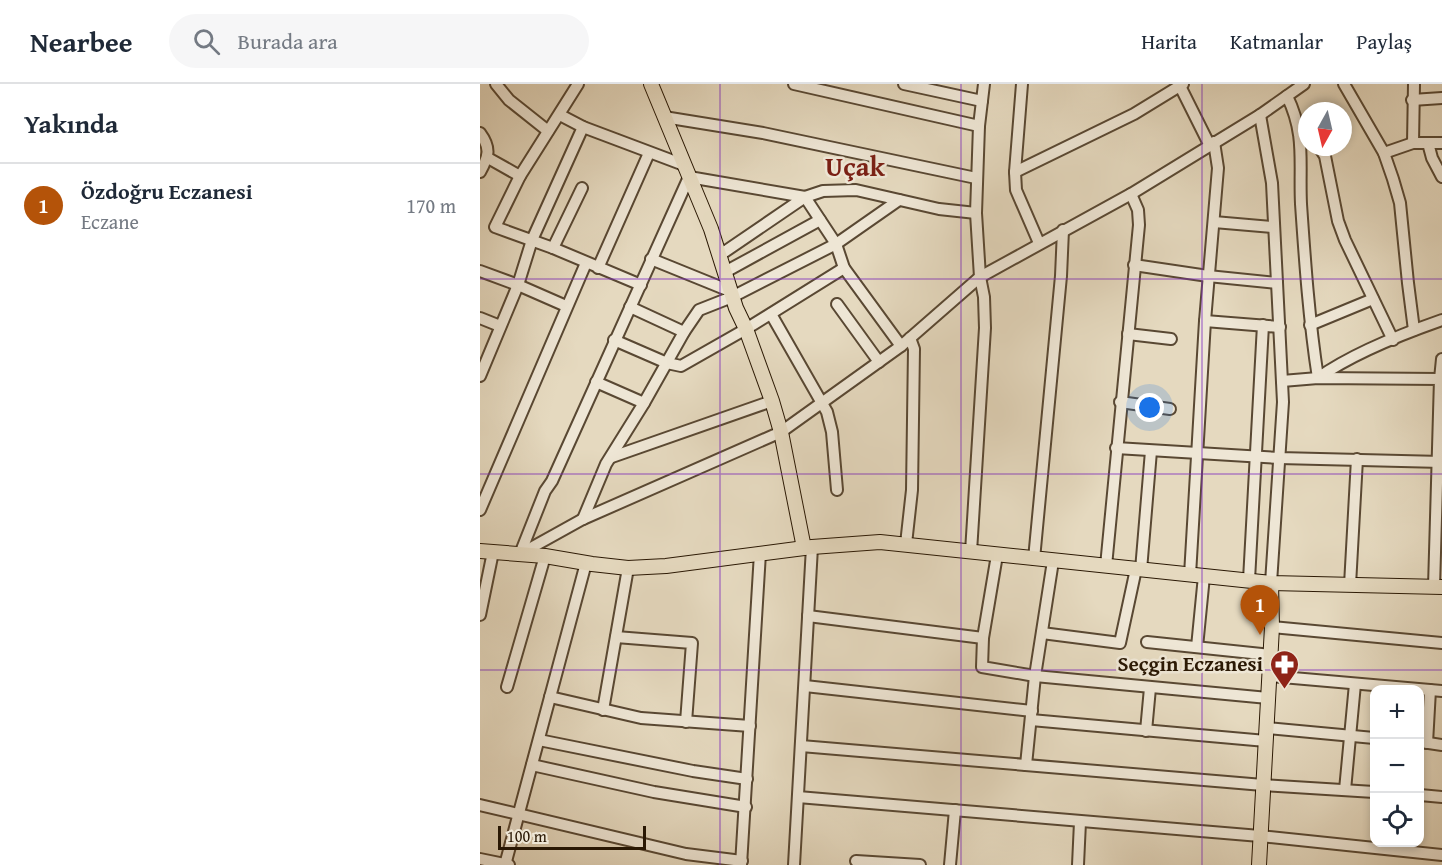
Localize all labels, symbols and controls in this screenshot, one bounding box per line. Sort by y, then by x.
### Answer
search box [169,14,589,68]
text: Nearbee [30,21,133,62]
icon: search [190,25,223,58]
text: Burada ara [238,25,338,57]
text: Harita [1141,26,1197,57]
text: Katmanlar [1230,26,1323,57]
text: Paylaş [1356,26,1412,57]
north arrow [1298,102,1352,156]
text: Yakında [24,104,118,143]
district label: Uçak [825,146,886,186]
text: Özdoğru Eczanesi [81,175,253,207]
text: 1 [38,191,49,220]
text: 170 m [406,191,456,220]
text: Eczane [81,207,139,236]
your location [1135,393,1164,422]
pin: 1 [1240,586,1280,635]
place label: Seçgin Eczanesi [1117,648,1263,679]
pharmacy icon: Seçgin Eczanesi [1268,648,1300,690]
map controls [1370,685,1424,847]
button: + [1370,685,1424,739]
button: − [1370,739,1424,793]
button: locate [1370,793,1424,847]
scale bar [498,823,646,850]
text: 100 m [507,824,547,848]

